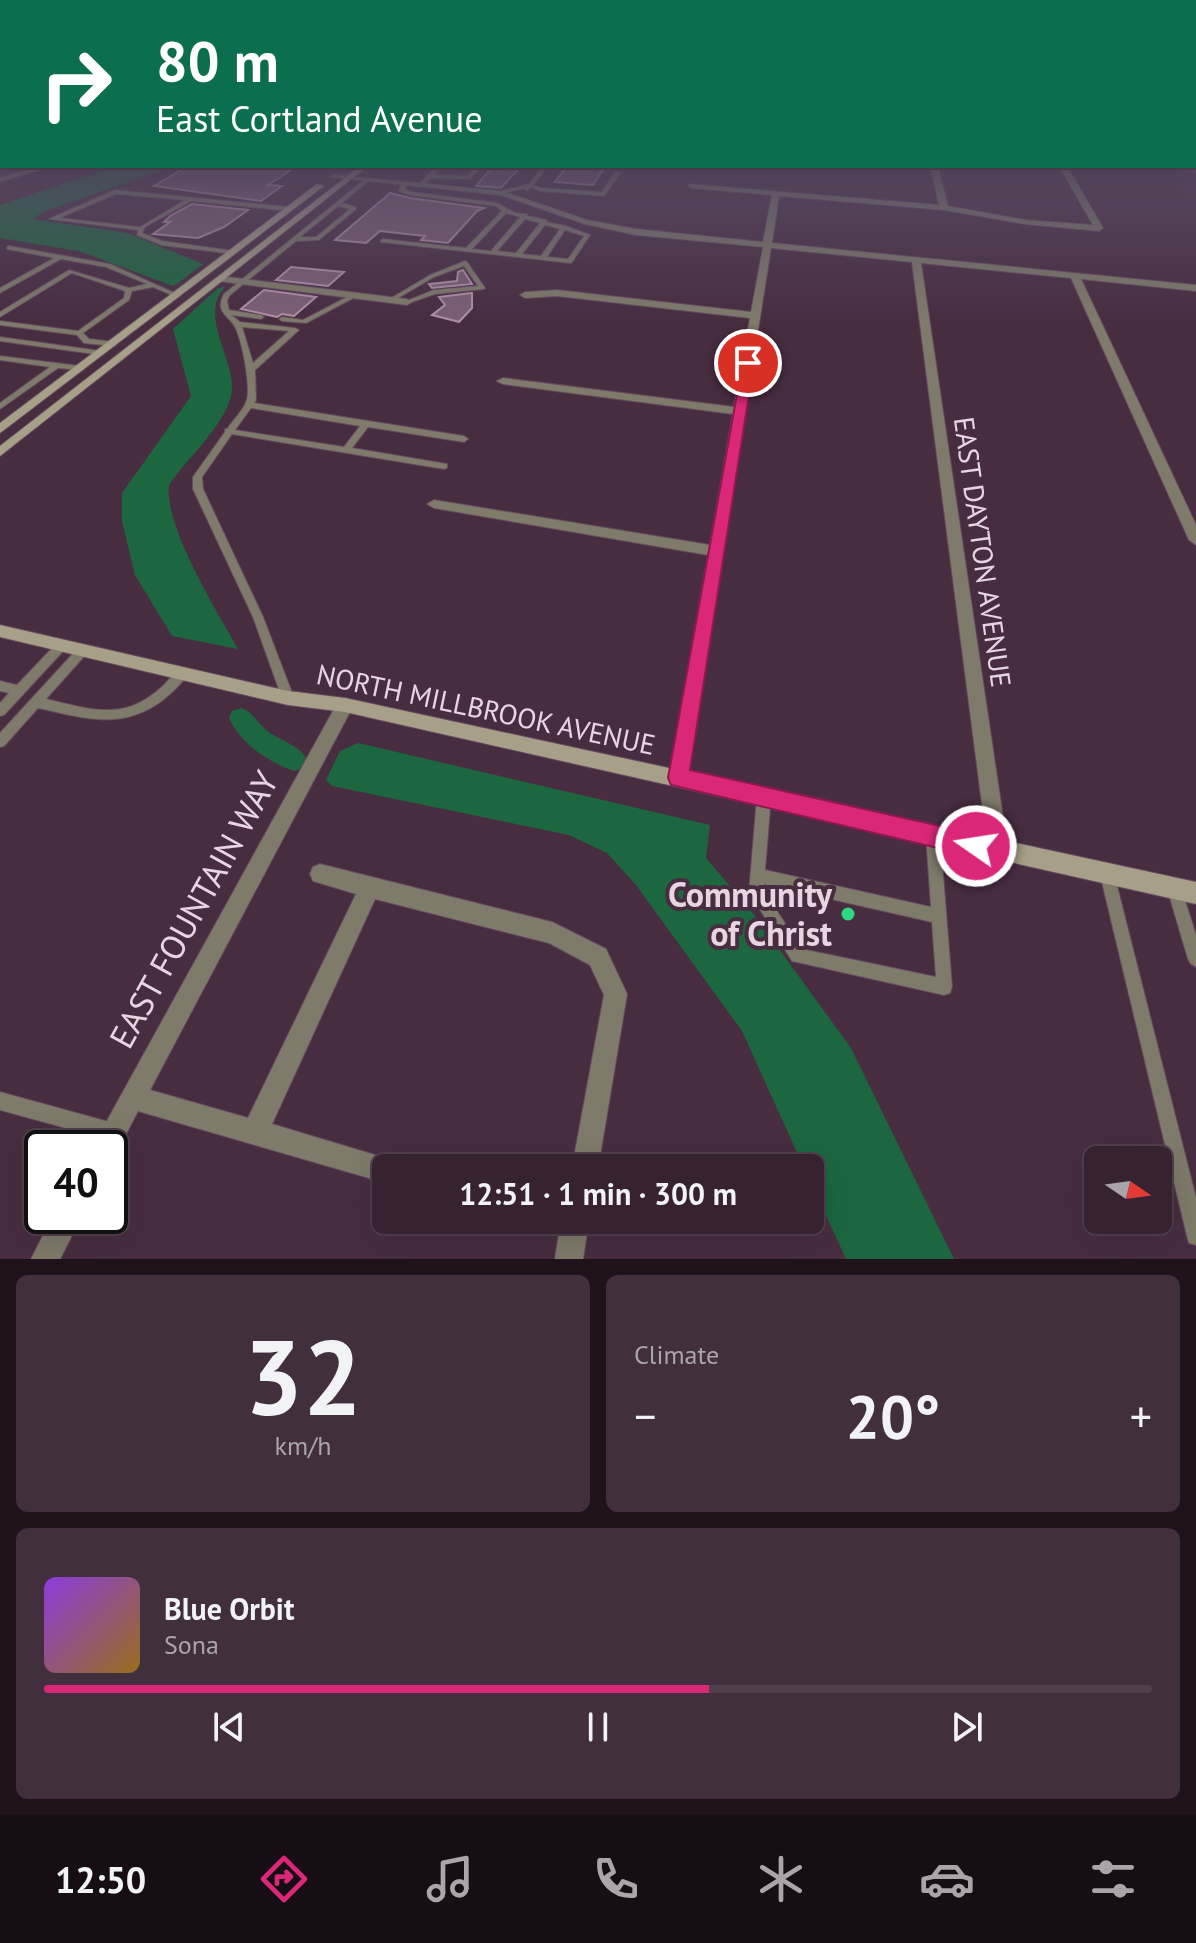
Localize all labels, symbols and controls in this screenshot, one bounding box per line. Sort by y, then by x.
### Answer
text: 80 m [156,25,279,97]
icon: right [24,32,128,136]
text: East Cortland Avenue [156,95,483,142]
pin [714,329,782,397]
icon: arrive [726,341,770,385]
street label: EAST DAYTON AVENUE [946,415,1020,689]
street label: NORTH MILLBROOK AVENUE [313,655,659,763]
street label: EAST FOUNTAIN WAY [99,763,287,1055]
position arrow [934,804,1018,888]
place label: Community of Christ [668,872,833,955]
marker: Community of Christ [839,905,857,923]
speed limit sign: 40 [24,1130,128,1234]
north arrow [1084,1146,1172,1234]
map controls [1084,1146,1172,1234]
text: 12:51 · 1 min · 300 m [459,1174,737,1213]
text: 32 [244,1309,362,1444]
text: Climate [634,1338,719,1371]
text: 20° [846,1377,940,1455]
text: − [634,1387,656,1444]
text: + [1130,1387,1152,1444]
text: km/h [275,1429,332,1462]
text: Blue Orbit [164,1589,294,1628]
text: Sona [164,1628,219,1661]
icon: previous [207,1705,251,1749]
icon: pause [576,1705,620,1749]
icon: next [945,1705,989,1749]
icon: directions [256,1851,312,1907]
icon: music [422,1851,478,1907]
icon: phone [588,1851,644,1907]
icon: climate [753,1851,809,1907]
icon: car [919,1851,975,1907]
icon: filters [1085,1851,1141,1907]
text: 12:50 [55,1856,146,1903]

